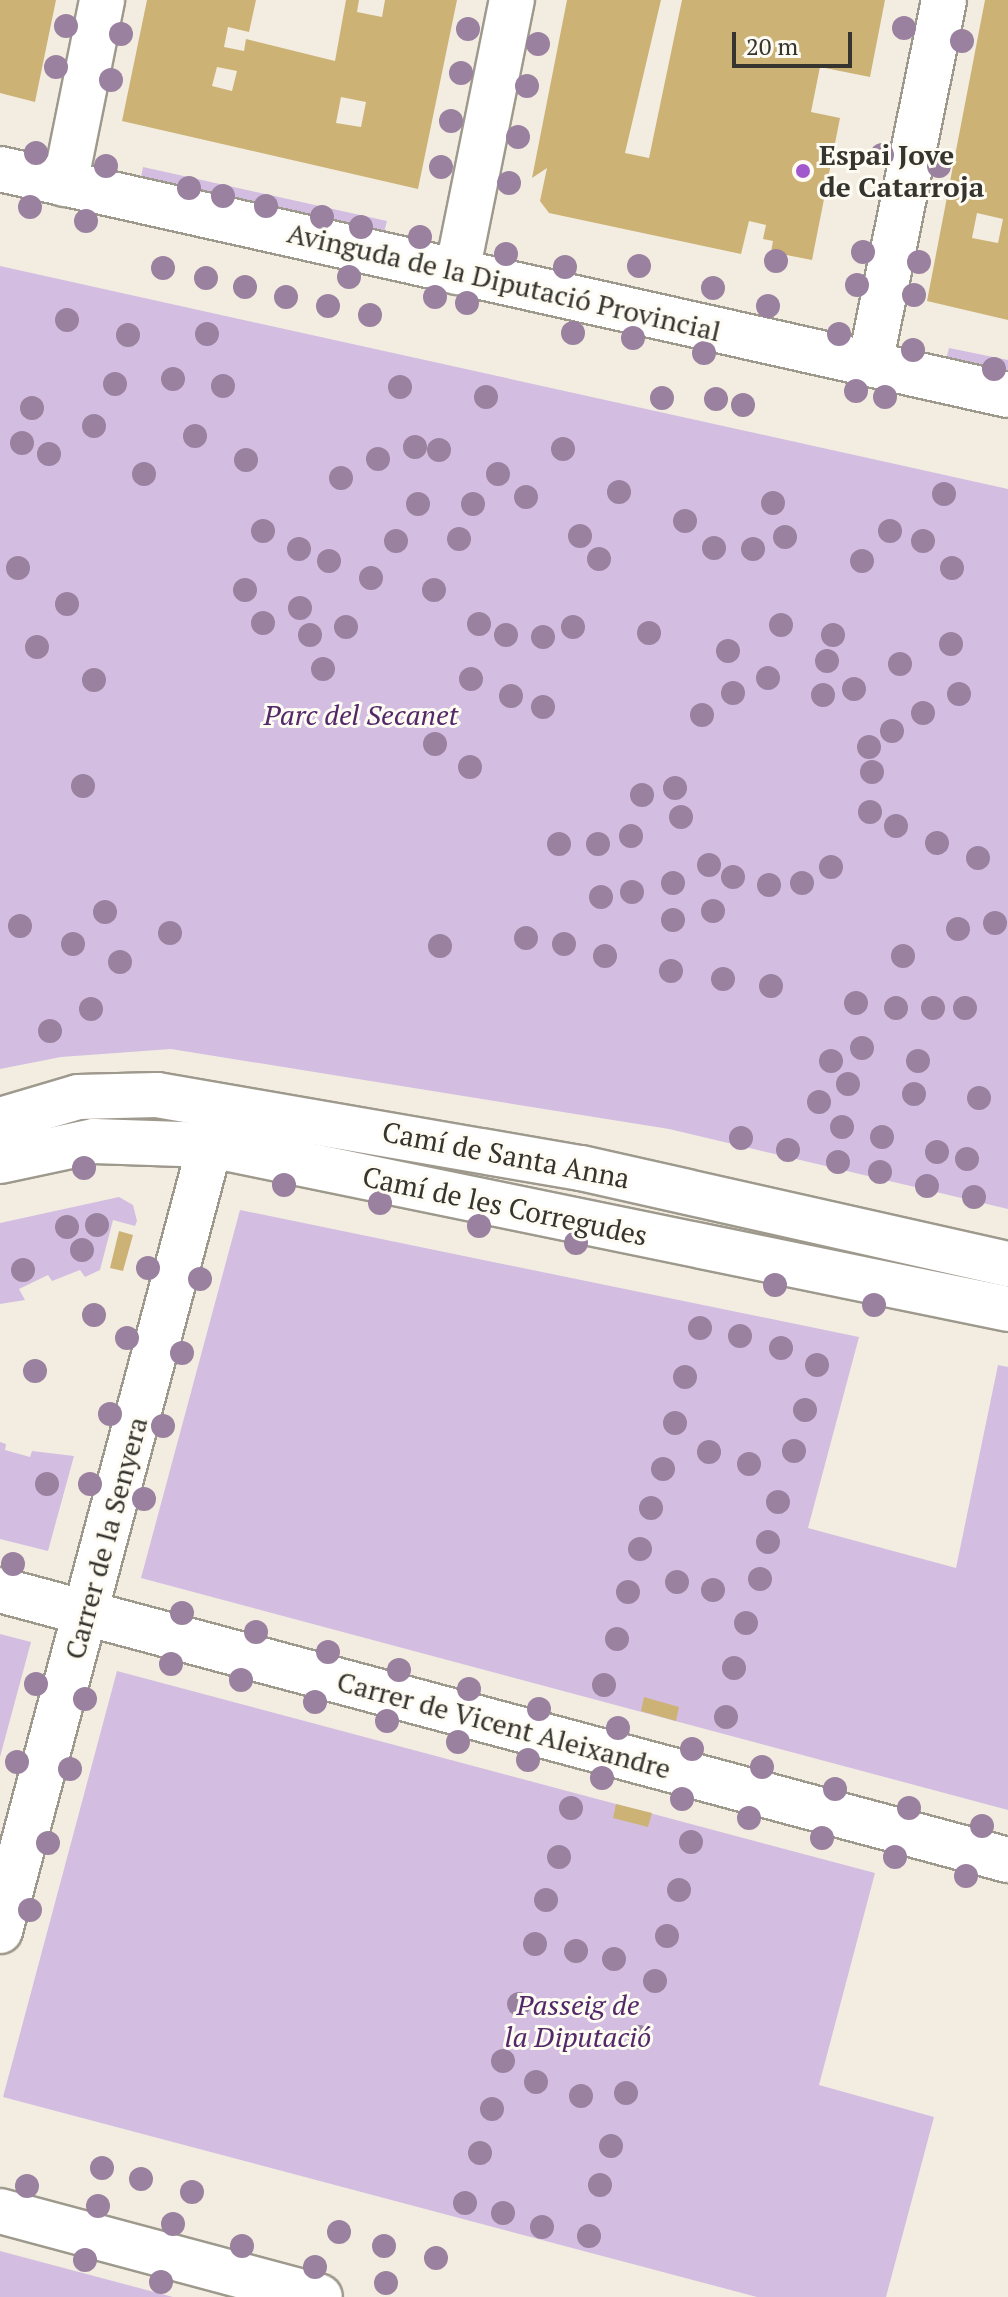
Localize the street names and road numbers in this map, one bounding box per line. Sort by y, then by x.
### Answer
street label: Avinguda de la Diputació Provincial [284,216,724,348]
street label: Camí de Santa Anna [379,1115,633,1195]
street label: Camí de les Corregudes [359,1159,651,1253]
street label: Carrer de la Senyera [57,1413,155,1663]
street label: Carrer de Vicent Aleixandre [333,1664,675,1786]

